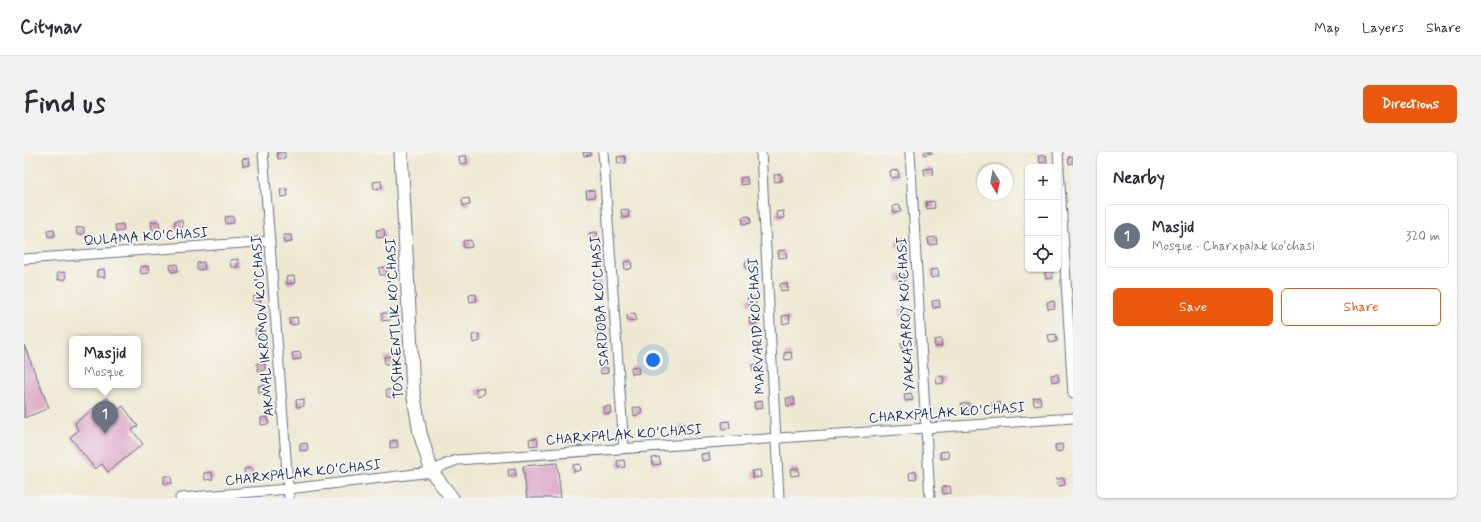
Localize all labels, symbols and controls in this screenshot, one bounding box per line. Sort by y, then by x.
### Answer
text: Citynav [20,15,82,40]
text: Map [1314,19,1340,37]
text: Layers [1362,19,1404,37]
text: Share [1426,19,1461,37]
button: Directions [1363,85,1457,123]
text: Find us [24,86,105,123]
north arrow [977,164,1013,200]
map controls [1025,164,1061,272]
button: + [1025,164,1061,200]
text: Nearby [1113,167,1165,189]
button: − [1025,200,1061,236]
text: Masjid [1152,218,1194,238]
street label: QULAMA KO'CHASI [83,224,209,250]
text: 1 [1124,228,1130,245]
text: 320 m [1406,228,1440,245]
street label: AKMAL IKROMOV KO'CHASI [248,235,278,417]
street label: SARDOBA KO'CHASI [586,235,614,367]
street label: YAKKASAROY KO'CHASI [893,236,919,392]
button: locate [1025,236,1061,272]
street label: TOSHKENTLIK KO'CHASI [382,237,408,399]
text: Mosque · Charxpalak ko'chasi [1152,238,1315,255]
street label: MARVARID KO'CHASI [744,257,770,395]
button: Save [1113,288,1273,326]
button: Share [1281,288,1441,326]
popup [69,336,141,388]
text: Masjid [84,344,126,364]
your location [643,350,663,370]
text: Mosque [84,364,125,381]
street label: CHARXPALAK KO'CHASI [868,399,1026,427]
pin: 1 [92,401,118,434]
street label: CHARXPALAK KO'CHASI [545,421,703,449]
street label: CHARXPALAK KO'CHASI [224,456,382,490]

